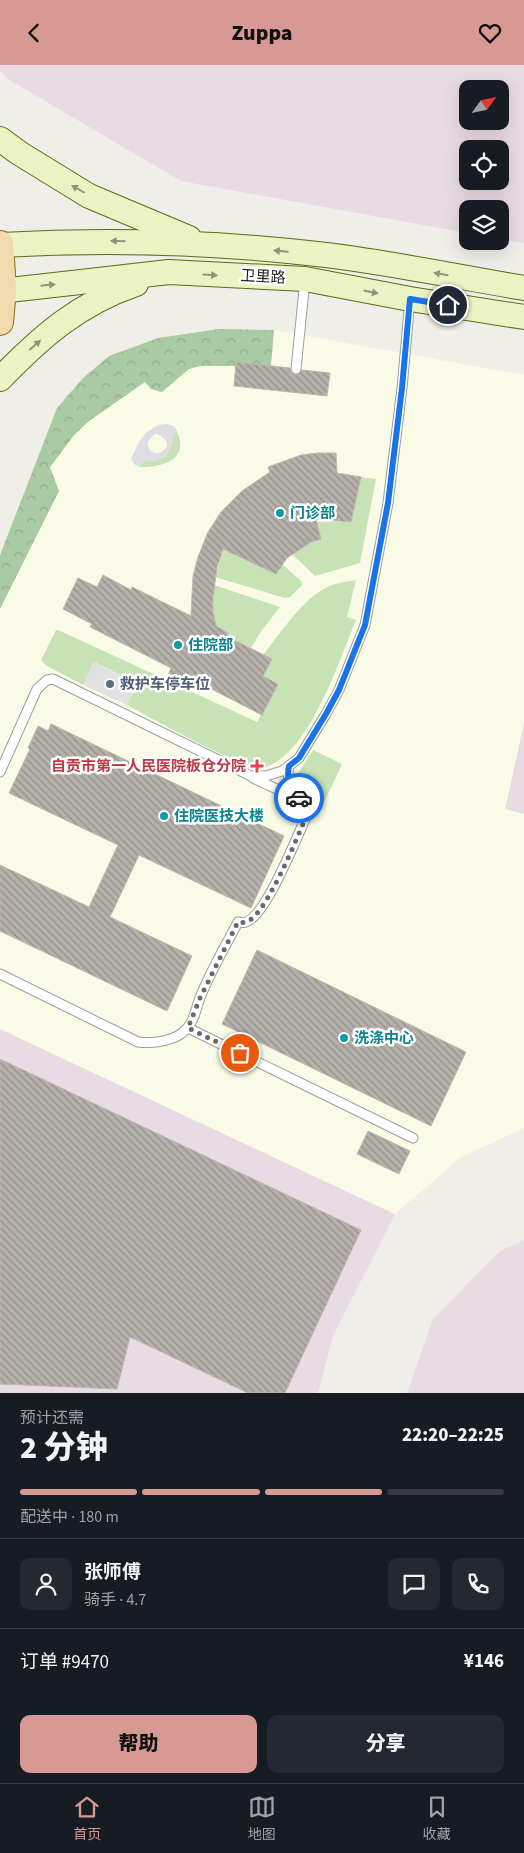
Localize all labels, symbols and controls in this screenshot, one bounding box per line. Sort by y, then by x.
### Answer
text: Zuppa [231,17,293,49]
icon: back [20,19,48,47]
icon: heart [476,19,504,47]
north arrow [459,80,509,130]
map controls [459,80,509,250]
button: locate [459,140,509,190]
one-way arrow [71,184,84,193]
button: layers [459,200,509,250]
one-way arrow [110,237,126,245]
one-way arrow [272,247,288,255]
street label: 卫里路 [240,265,286,289]
one-way arrow [433,270,449,278]
one-way arrow [202,271,218,279]
one-way arrow [41,281,57,289]
pin [427,284,469,326]
one-way arrow [364,288,380,296]
icon: home [434,291,462,319]
one-way arrow [28,339,40,351]
place label: 门诊部 [290,503,335,524]
marker: 门诊部 [274,507,286,519]
place label: 住院部 [188,635,233,656]
marker: 住院部 [172,639,184,651]
place label: 救护车停车位 [120,674,210,695]
marker: 救护车停车位 [104,678,116,690]
place label: 自贡市第一人民医院板仓分院 [51,756,246,777]
marker: 自贡市第一人民医院板仓分院 [250,759,264,773]
courier [274,773,324,823]
icon: car [285,784,313,812]
place label: 住院医技大楼 [174,806,264,827]
marker: 住院医技大楼 [158,810,170,822]
place label: 洗涤中心 [354,1028,414,1049]
pin [219,1032,261,1074]
marker: 洗涤中心 [338,1032,350,1044]
icon: bag [226,1039,254,1067]
text: 预计还需 [20,1407,84,1429]
text: 22:20–22:25 [402,1422,504,1449]
text: 2 分钟 [20,1425,108,1471]
text: 配送中 · 180 m [20,1506,119,1528]
button: person [20,1558,72,1610]
button: chat [388,1558,440,1610]
button: phone [452,1558,504,1610]
text: 张师傅 [84,1559,141,1586]
text: 骑手 · 4.7 [84,1589,146,1611]
text: ¥146 [464,1648,504,1675]
text: 订单 #9470 [20,1649,109,1676]
button: 帮助 [20,1715,257,1773]
button: 分享 [267,1715,504,1773]
tab: 首页 [73,1793,101,1845]
tab: 地图 [248,1793,276,1845]
tab: 收藏 [423,1793,451,1845]

